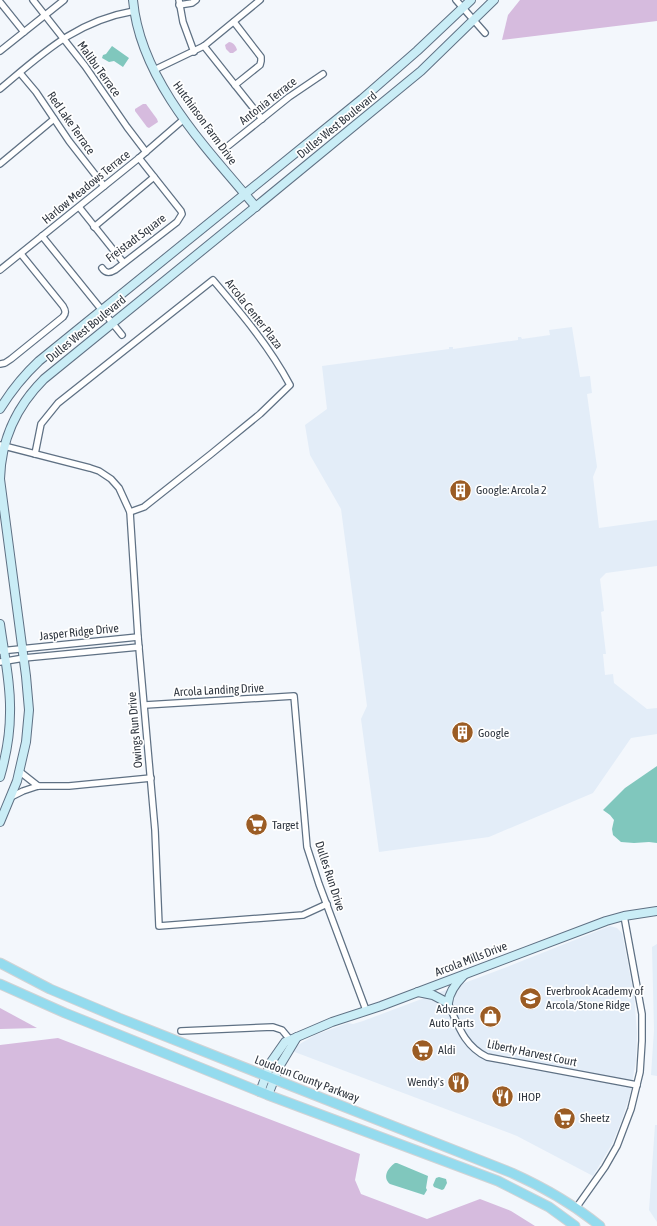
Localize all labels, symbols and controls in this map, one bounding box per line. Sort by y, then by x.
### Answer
street label: Malibu Terrace [74,39,124,99]
street label: Antonia Terrace [237,74,299,128]
street label: Hutchinson Farm Drive [170,79,240,167]
street label: Red Lake Terrace [44,89,98,157]
street label: Dulles West Boulevard [294,89,380,161]
street label: Harlow Meadows Terrace [39,147,133,227]
street label: Freistadt Square [103,211,169,265]
street label: Arcola Center Plaza [222,276,286,352]
street label: Dulles West Boulevard [43,293,129,365]
building icon: Google: Arcola 2 [448,477,474,503]
place label: Google: Arcola 2 [476,483,547,497]
street label: Jasper Ridge Drive [39,621,119,643]
street label: Arcola Landing Drive [174,681,264,699]
street label: Owings Run Drive [125,691,145,769]
building icon: Google [449,720,475,746]
place label: Google [478,726,509,740]
supermarket icon: Target [244,812,270,838]
place label: Target [272,818,300,832]
street label: Dulles Run Drive [312,839,348,913]
street label: Arcola Mills Drive [433,939,509,979]
place label: Everbrook Academy of Arcola/Stone Ridge [546,984,644,1012]
school or university icon: Everbrook Academy of Arcola/Stone Ridge [517,985,543,1011]
place label: Advance Auto Parts [429,1002,474,1030]
shop icon: Advance Auto Parts [477,1003,503,1029]
supermarket icon: Aldi [410,1037,436,1063]
street label: Liberty Harvest Court [486,1037,579,1069]
place label: Aldi [438,1043,455,1057]
street label: Loudoun County Parkway [253,1053,361,1105]
restaurant icon: Wendy's [446,1069,472,1095]
place label: Wendy's [408,1075,444,1089]
restaurant icon: IHOP [490,1084,516,1110]
place label: IHOP [518,1090,541,1104]
supermarket icon: Sheetz [552,1105,578,1131]
place label: Sheetz [580,1111,610,1125]

